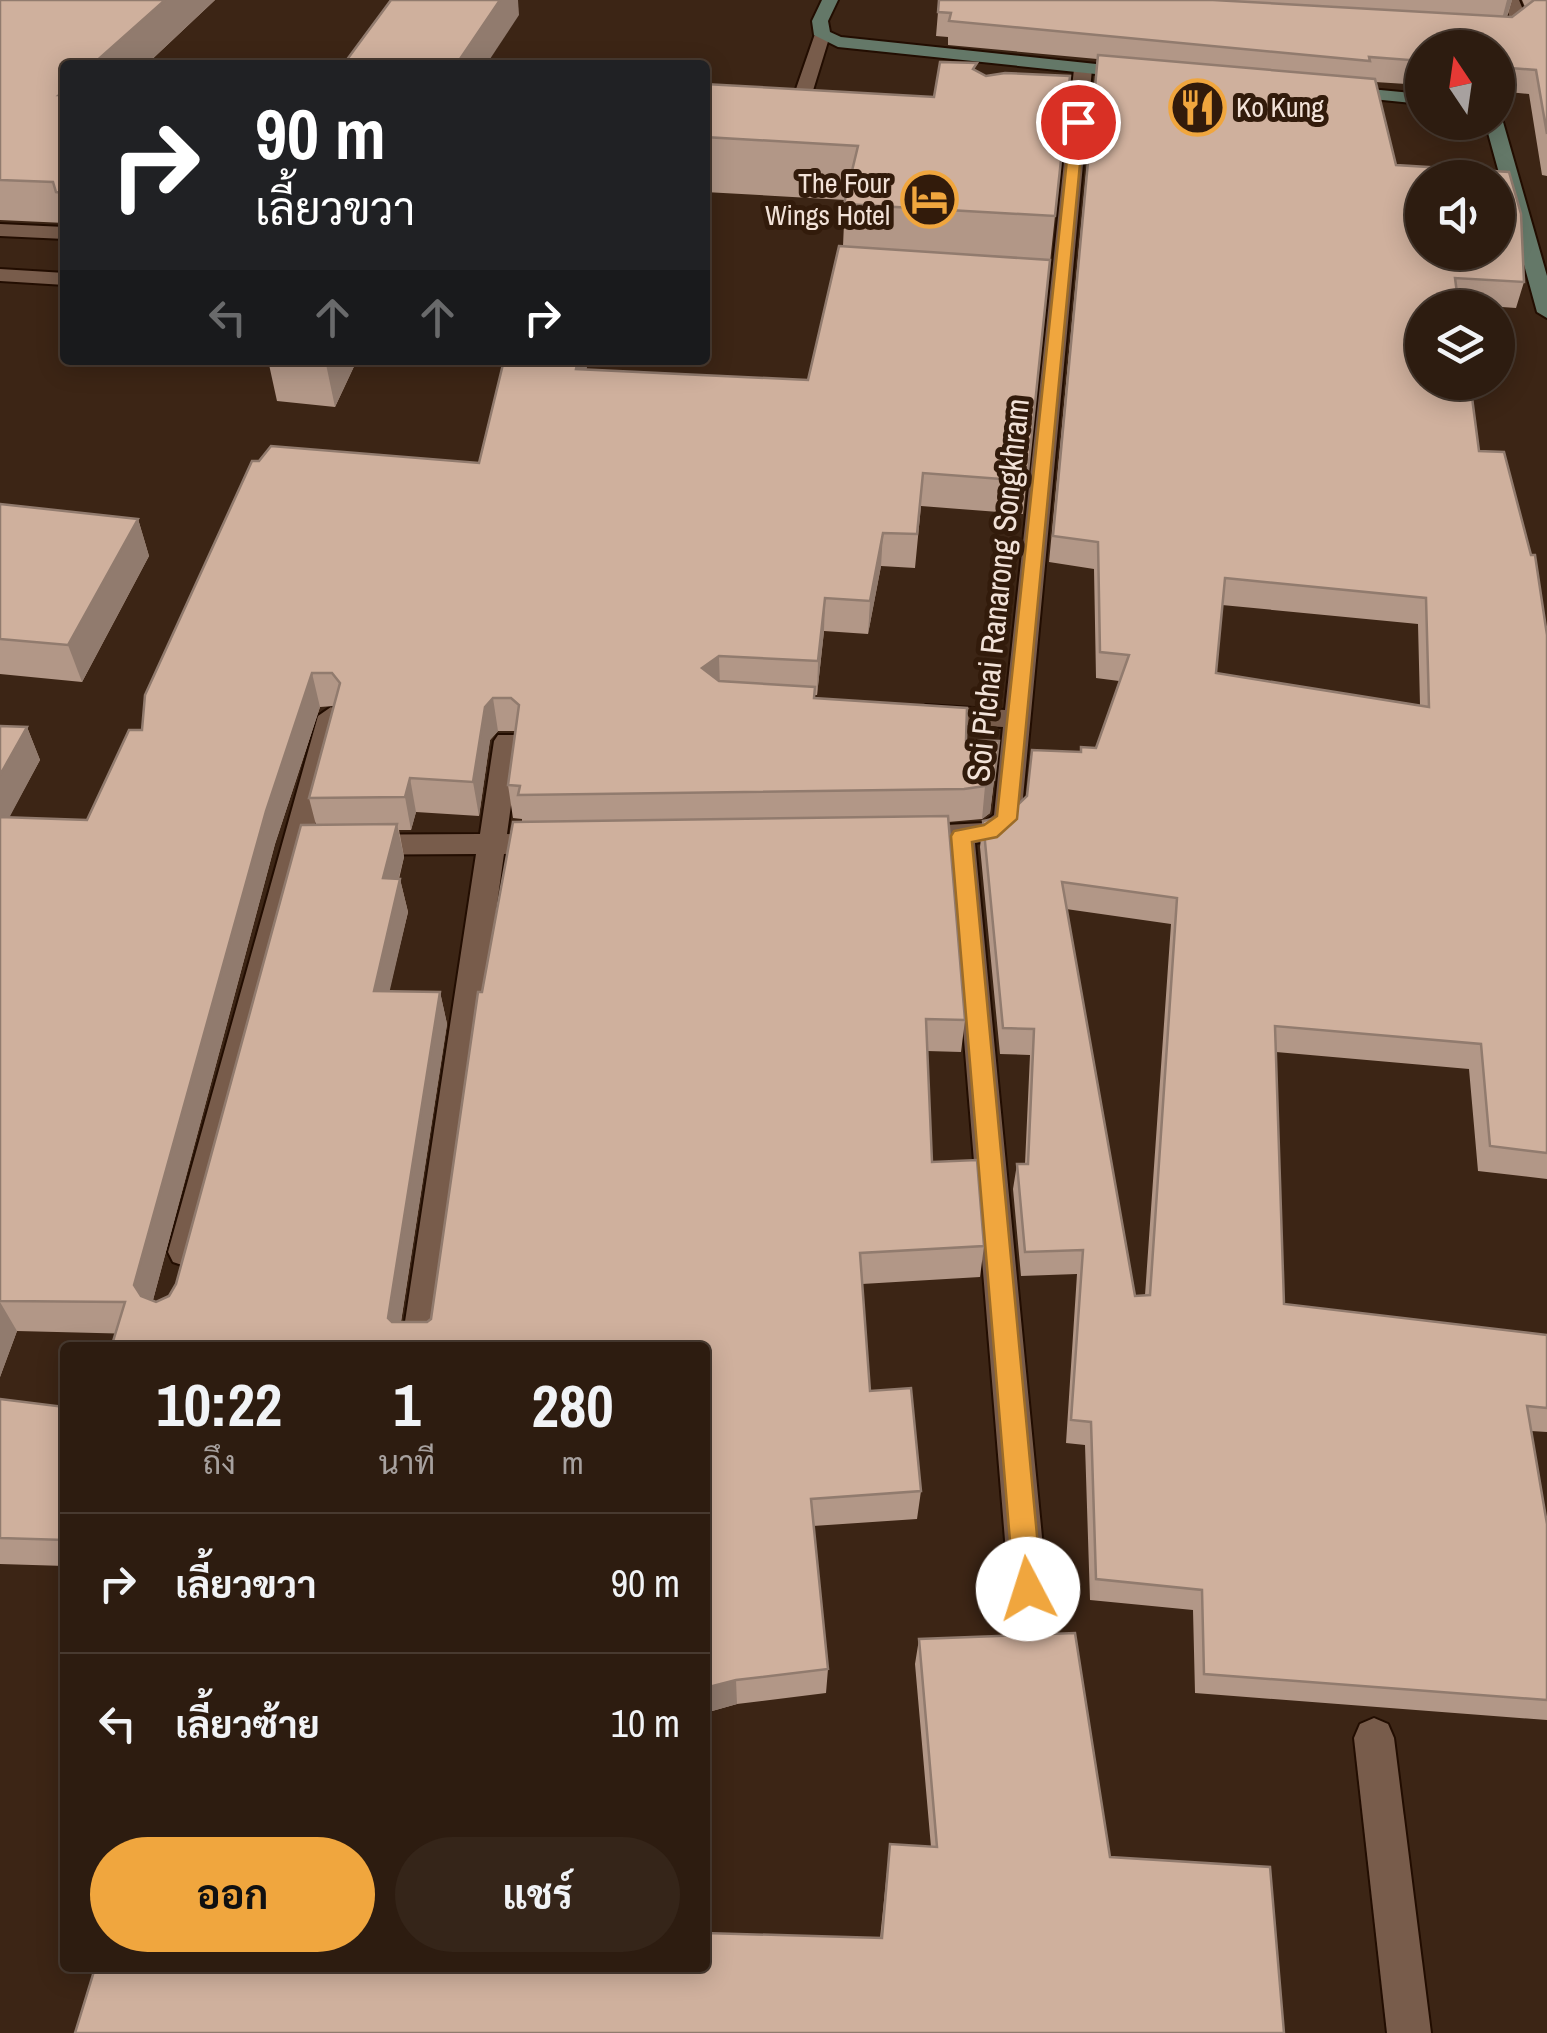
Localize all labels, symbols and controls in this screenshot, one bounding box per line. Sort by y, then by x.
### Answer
north arrow [1405,30,1515,140]
map controls [1405,30,1515,400]
restaurant icon: Ko Kung [1167,77,1227,137]
pin [1036,80,1121,165]
text: 90 m [255,87,386,181]
place label: Ko Kung [1236,88,1324,126]
icon: arrive [1051,95,1106,150]
icon: right [90,100,220,230]
button: sound [1405,160,1515,270]
place label: The Four Wings Hotel [765,164,890,234]
hotel icon: The Four Wings Hotel [899,169,959,229]
text: เลี้ยวขวา [255,178,415,239]
icon: left [200,290,255,345]
icon: ahead [305,290,360,345]
icon: ahead [410,290,465,345]
icon: right [515,290,570,345]
button: layers [1405,290,1515,400]
street label: Soi Pichai Ranarong Songkhram [956,396,1039,784]
text: 10:22 [156,1364,282,1445]
text: 1 [393,1364,421,1445]
text: 280 [532,1365,614,1446]
text: ถึง [203,1441,236,1484]
text: นาที [378,1441,435,1484]
text: m [562,1441,584,1484]
position arrow [976,1537,1080,1641]
icon: right [90,1556,145,1611]
text: 90 m [611,1558,680,1609]
text: เลี้ยวขวา [175,1559,317,1610]
icon: left [90,1696,145,1751]
text: 10 m [611,1698,680,1749]
text: เลี้ยวซ้าย [175,1699,320,1750]
button: ออก [90,1837,375,1952]
button: แชร์ [395,1837,680,1952]

